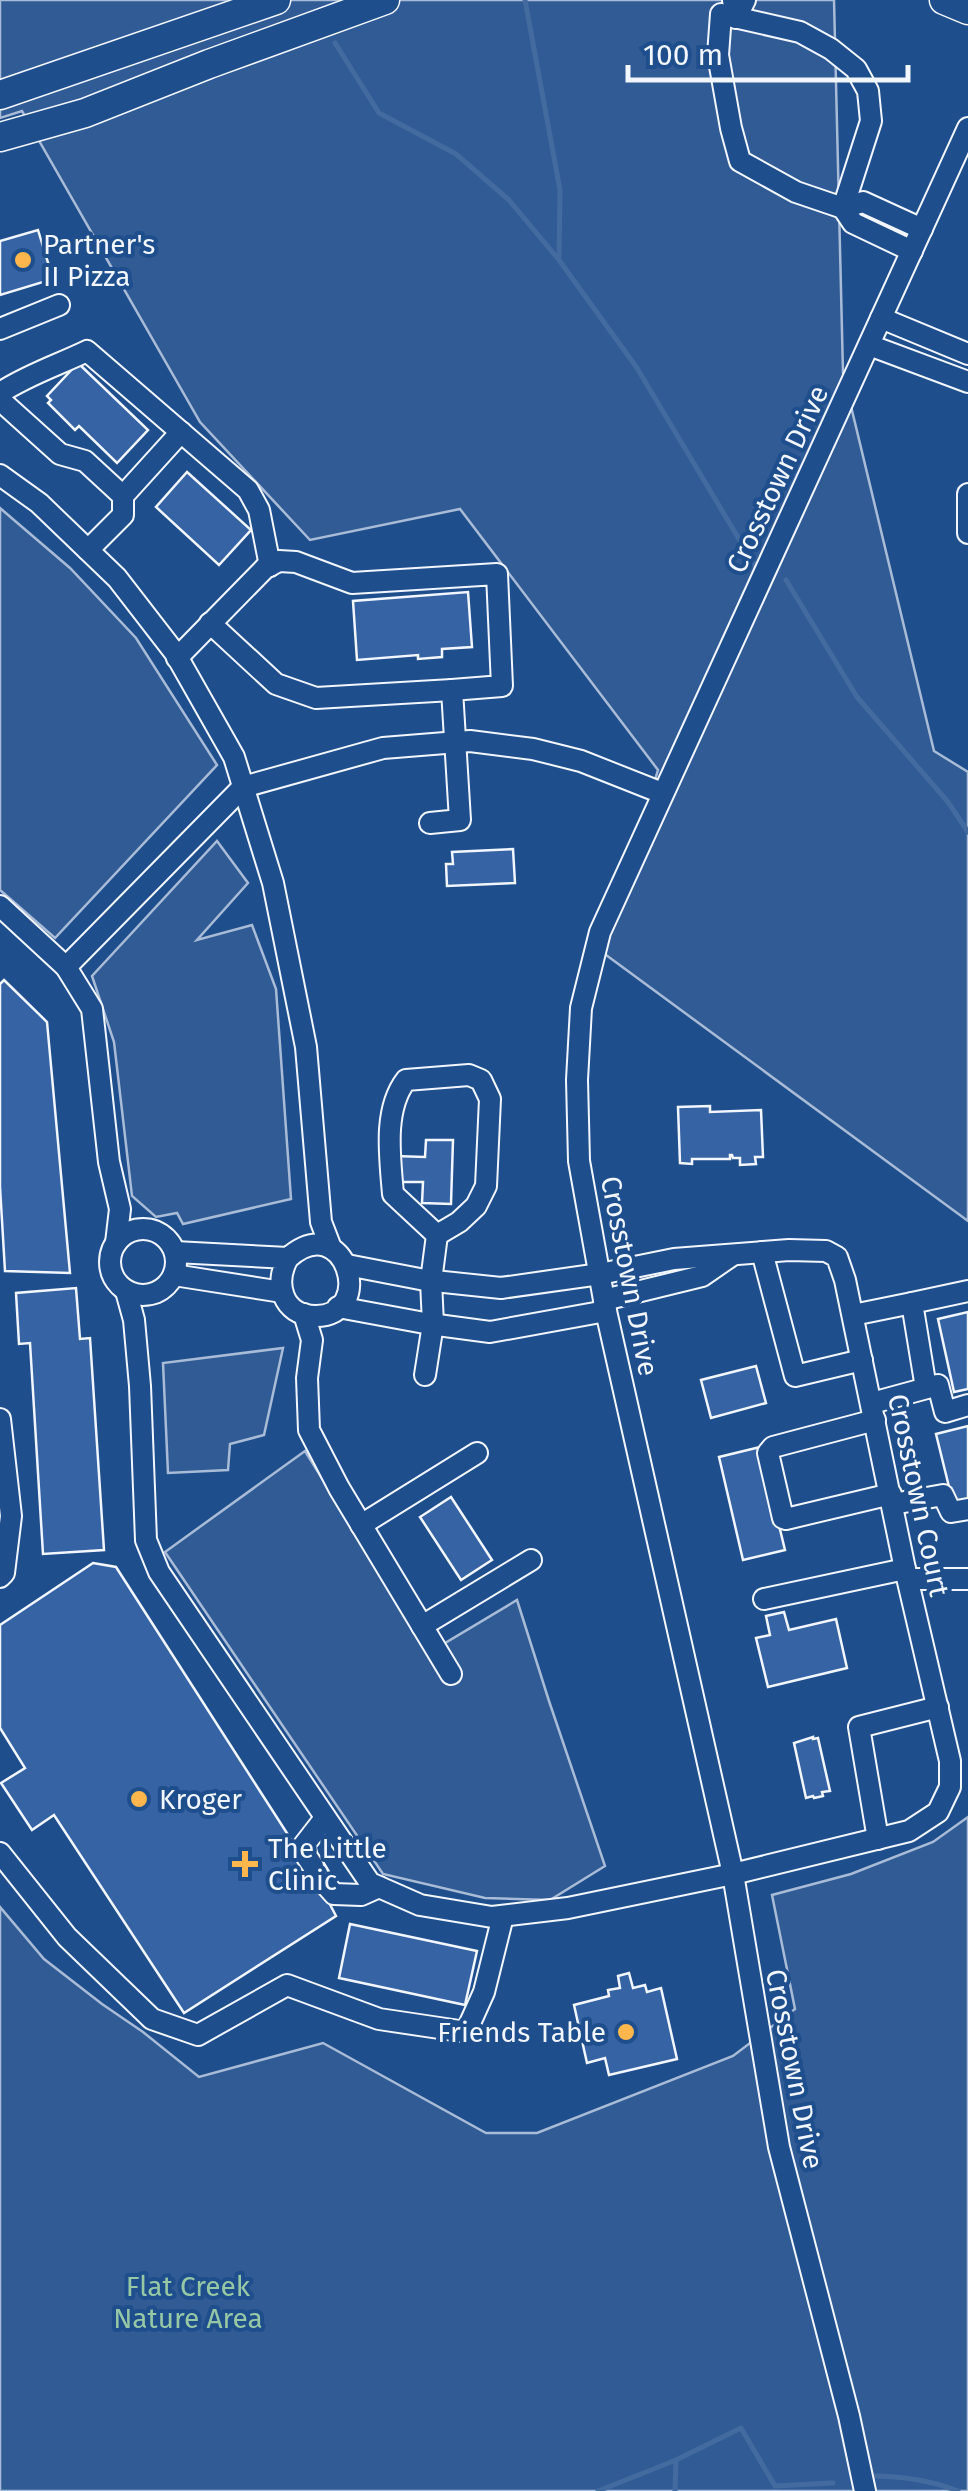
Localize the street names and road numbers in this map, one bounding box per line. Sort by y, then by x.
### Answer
street label: Crosstown Drive [720,380,835,578]
street label: Crosstown Drive [594,1173,665,1379]
street label: Crosstown Court [881,1391,956,1600]
street label: Crosstown Drive [759,1966,830,2172]

